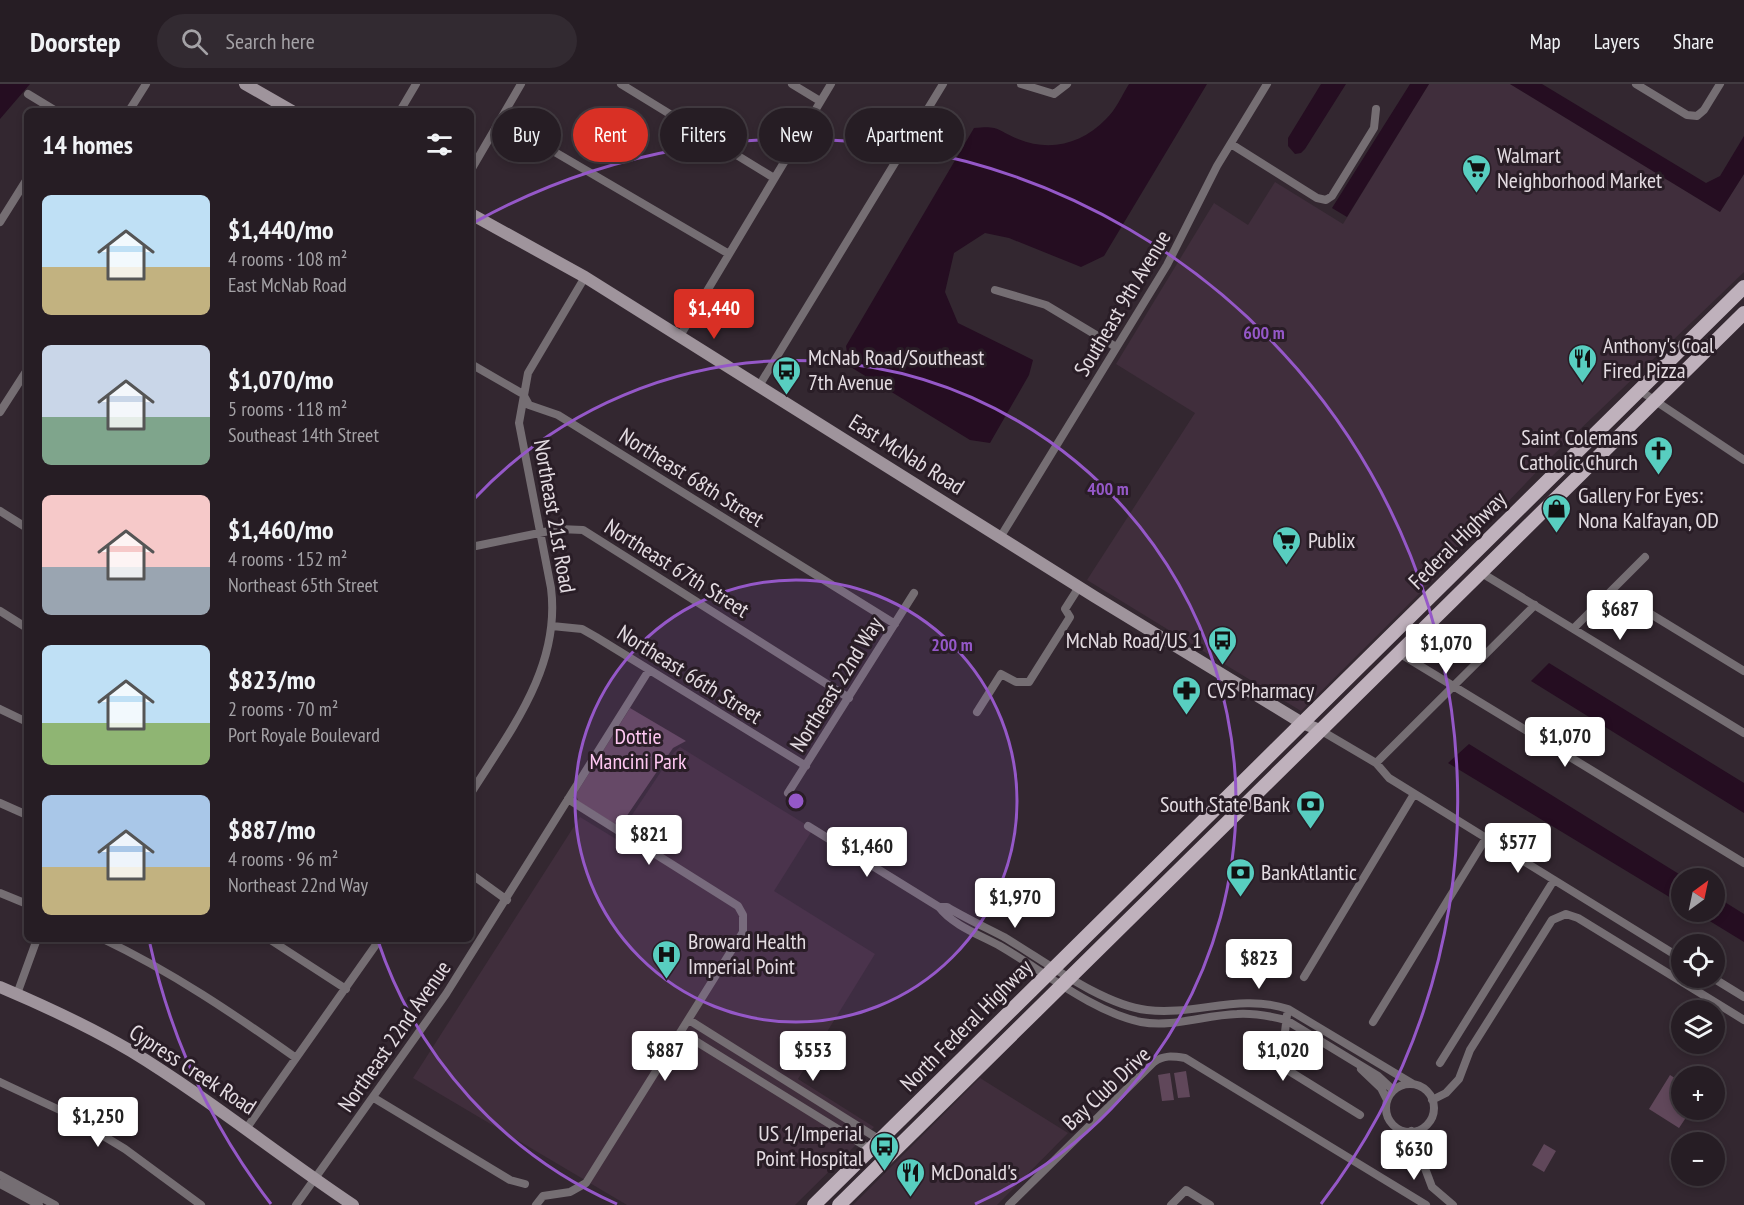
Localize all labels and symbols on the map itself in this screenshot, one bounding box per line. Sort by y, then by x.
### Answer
place label: Walmart Neighborhood Market [1497,141,1662,194]
supermarket icon: Walmart Neighborhood Market [1460,152,1492,194]
street label: Southeast 9th Avenue [1067,225,1177,381]
pin: $1,440 [665,289,763,340]
text: 600 m [1243,321,1285,344]
place label: Anthony's Coal Fired Pizza [1603,331,1715,384]
restaurant icon: Anthony's Coal Fired Pizza [1566,342,1598,384]
place label: McNab Road/Southeast 7th Avenue [808,343,984,396]
bus stop icon: McNab Road/Southeast 7th Avenue [771,354,803,396]
street label: East McNab Road [844,408,970,500]
street label: Northeast 68th Street [614,421,770,533]
place label: Saint Colemans Catholic Church [1519,423,1638,476]
church icon: Saint Colemans Catholic Church [1643,434,1675,476]
street label: Northeast 21st Road [528,437,582,595]
text: 400 m [1087,477,1129,500]
place label: Gallery For Eyes: Nona Kalfayan, OD [1578,481,1719,534]
street label: Federal Highway [1402,485,1512,595]
shop icon: Gallery For Eyes: Nona Kalfayan, OD [1541,492,1573,534]
street label: Northeast 67th Street [600,512,754,624]
supermarket icon: Publix [1271,524,1303,566]
place label: Publix [1308,526,1355,554]
pin: $687 [1584,590,1656,641]
street label: Northeast 22nd Way [783,611,889,757]
street label: Northeast 66th Street [612,618,768,730]
bus stop icon: McNab Road/US 1 [1207,624,1239,666]
pin: $1,070 [1397,624,1495,675]
place label: McNab Road/US 1 [1066,626,1202,654]
text: 200 m [931,633,973,656]
pharmacy icon: CVS Pharmacy [1170,674,1202,716]
place label: CVS Pharmacy [1207,676,1315,704]
pin: $1,070 [1516,717,1614,768]
park label: Dottie Mancini Park [590,722,687,775]
bank icon: South State Bank [1295,788,1327,830]
place label: South State Bank [1160,790,1290,818]
centre of rings [786,791,806,811]
pin: $821 [613,815,685,866]
pin: $577 [1482,823,1554,874]
pin: $1,460 [818,827,916,878]
bank icon: BankAtlantic [1224,856,1256,898]
place label: BankAtlantic [1261,858,1357,886]
north arrow [1671,868,1725,922]
pin: $1,970 [966,878,1064,929]
place label: Broward Health Imperial Point [688,927,806,980]
hospital icon: Broward Health Imperial Point [651,938,683,980]
pin: $823 [1223,939,1295,990]
street label: North Federal Highway [894,953,1038,1097]
street label: Northeast 22nd Avenue [331,955,457,1117]
street label: Cypress Creek Road [124,1018,262,1120]
pin: $887 [629,1031,701,1082]
pin: $553 [777,1031,849,1082]
pin: $1,020 [1234,1031,1332,1082]
street label: Bay Club Drive [1056,1040,1156,1136]
pin: $1,250 [49,1097,147,1148]
place label: US 1/Imperial Point Hospital [756,1119,864,1172]
bus stop icon: US 1/Imperial Point Hospital [868,1130,900,1172]
pin: $630 [1378,1130,1450,1181]
restaurant icon: McDonald's [894,1156,926,1198]
place label: McDonald's [931,1158,1017,1186]

